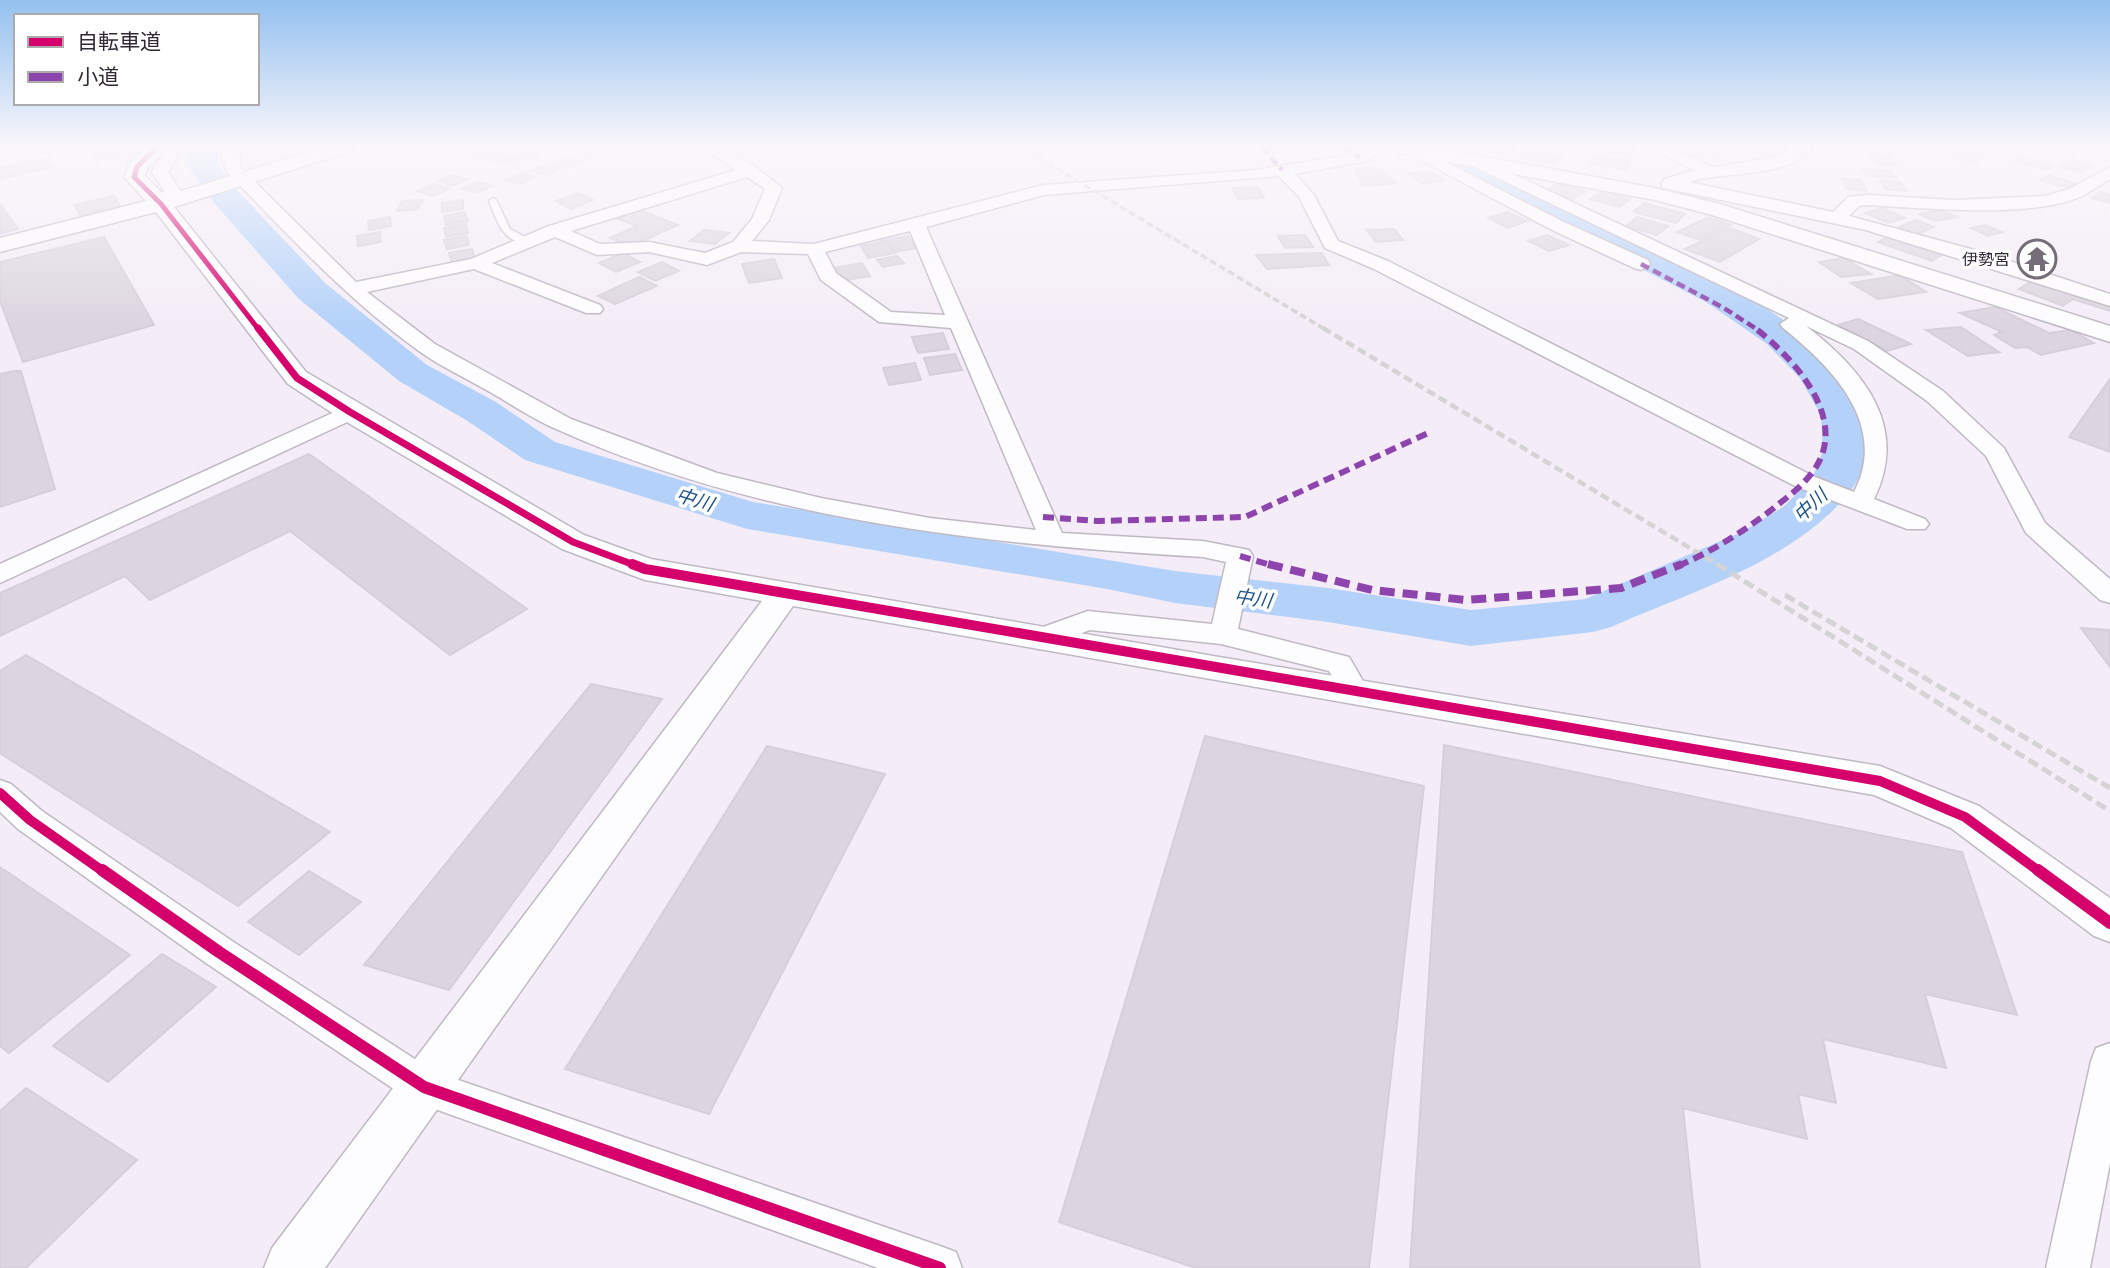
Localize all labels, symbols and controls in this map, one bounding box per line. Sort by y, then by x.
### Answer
legend [14,14,259,105]
text: 自転車道 [77,29,161,55]
text: 小道 [77,64,119,90]
temple icon: 伊勢宮 [2016,238,2058,280]
place label: 伊勢宮 [1962,250,2010,269]
water label: 中川 [673,483,718,517]
water label: 中川 [1789,483,1834,527]
water label: 中川 [1233,584,1275,613]

